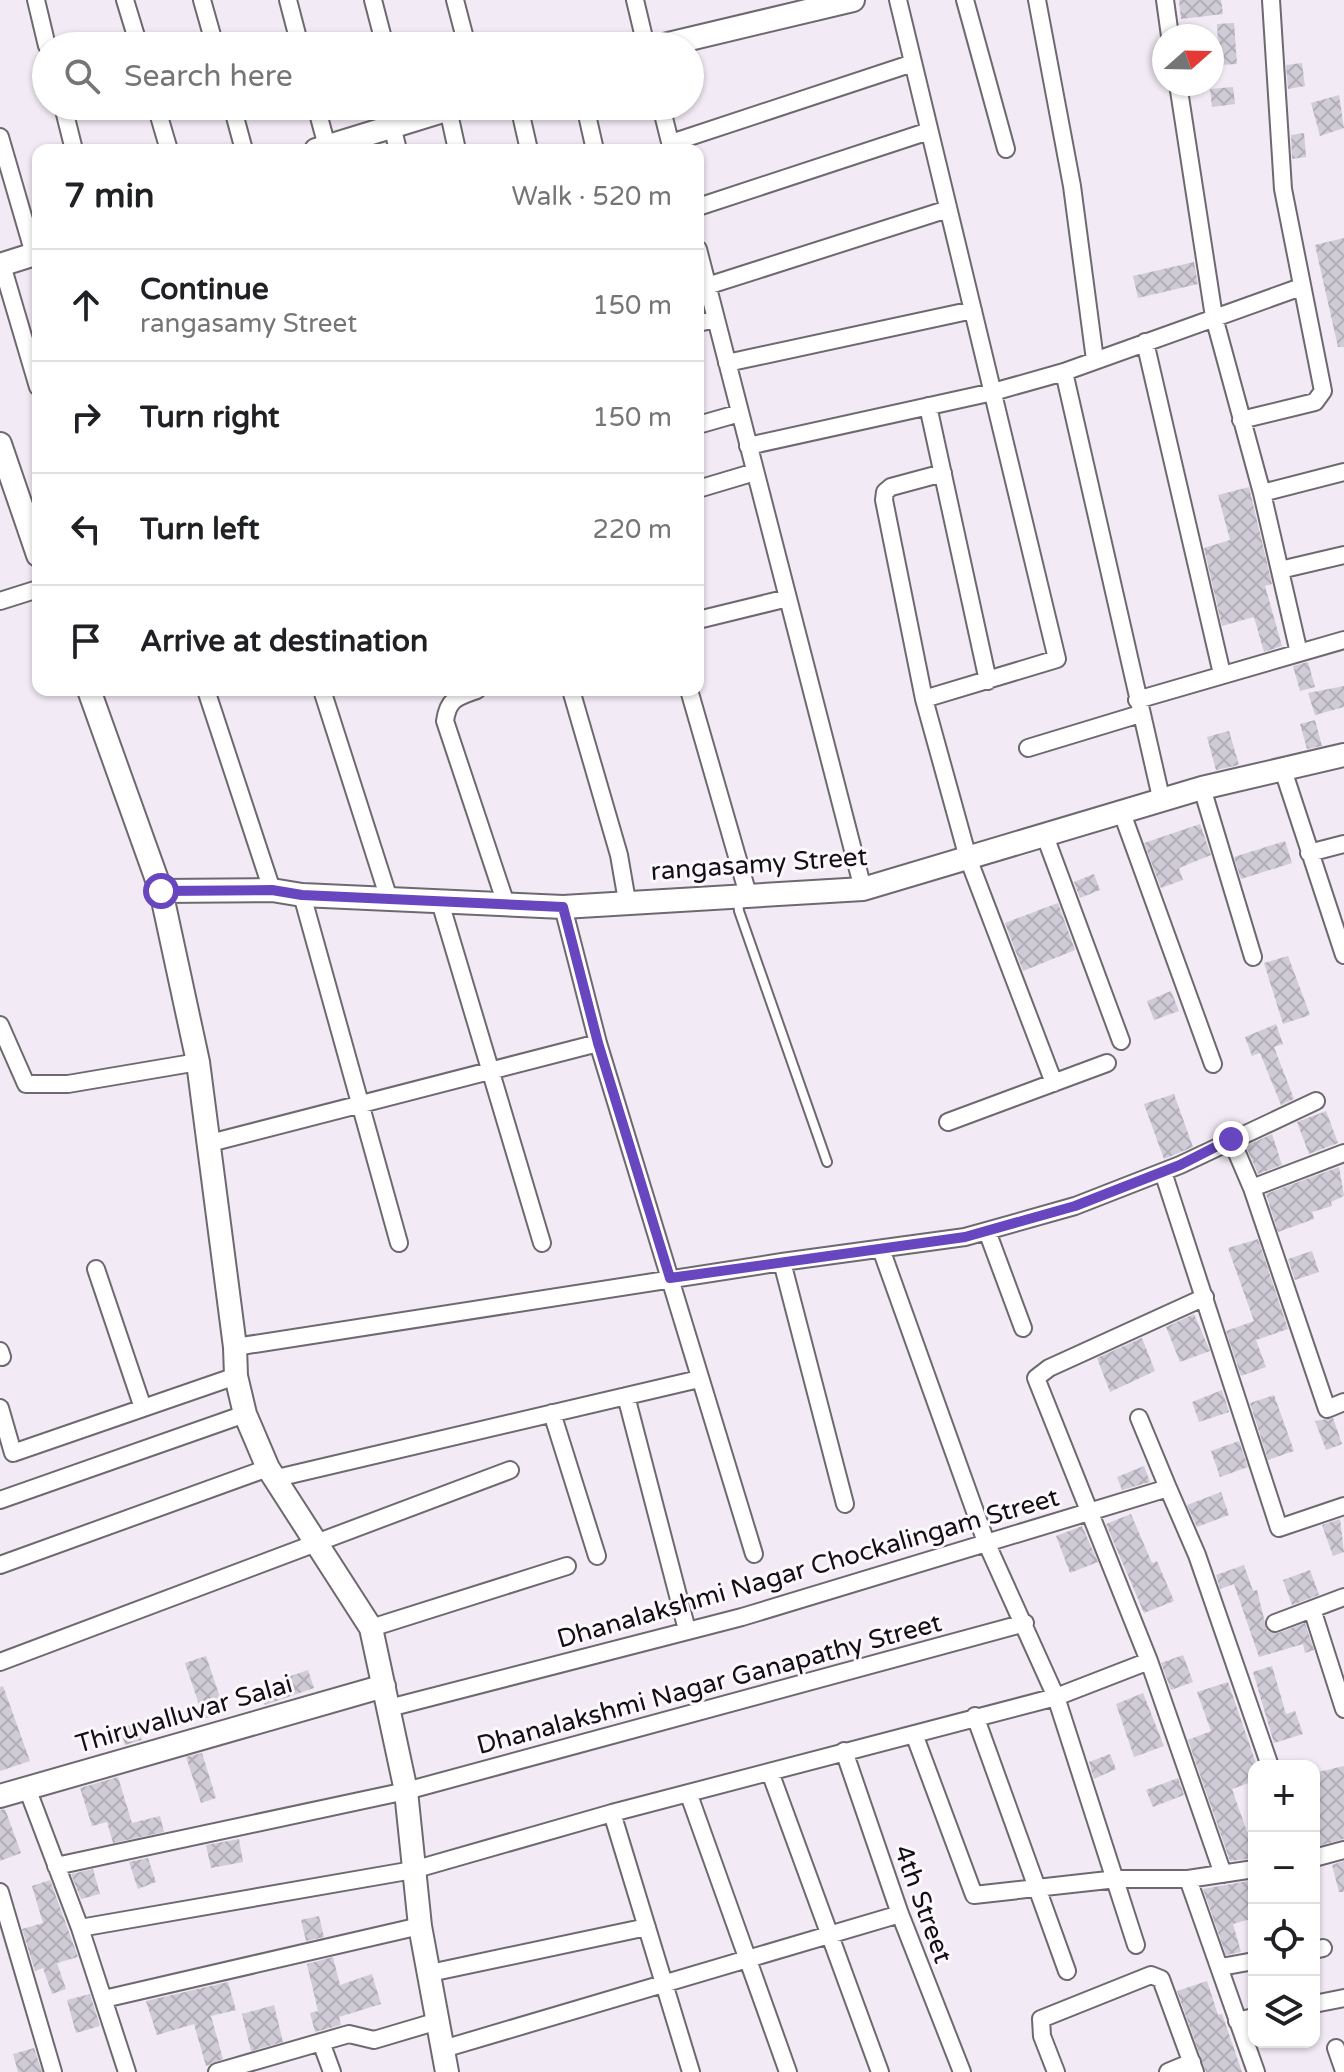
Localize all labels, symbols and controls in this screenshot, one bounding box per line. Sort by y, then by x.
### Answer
north arrow [1152,24,1224,96]
search box [32,32,704,120]
icon: search [60,54,104,98]
text: Search here [124,58,293,95]
text: 7 min [64,176,155,217]
text: Walk · 520 m [512,181,672,212]
text: Continue [140,271,269,308]
icon: ahead [64,283,108,327]
text: 150 m [592,290,672,321]
text: rangasamy Street [140,308,357,339]
icon: right [64,395,108,439]
text: Turn right [140,399,280,436]
text: 150 m [592,402,672,433]
icon: left [64,507,108,551]
text: Turn left [140,511,259,548]
text: 220 m [592,514,672,545]
icon: arrive [64,619,108,663]
text: Arrive at destination [140,623,428,660]
street label: rangasamy Street [650,841,868,887]
route start [143,873,179,909]
route end [1213,1121,1249,1157]
street label: Dhanalakshmi Nagar Chockalingam Street [553,1481,1063,1655]
street label: Dhanalakshmi Nagar Ganapathy Street [473,1607,945,1761]
street label: Thiruvalluvar Salai [72,1668,296,1760]
map controls [1248,1760,1320,2048]
button: + [1248,1760,1320,1832]
button: − [1248,1832,1320,1904]
street label: 4th Street [887,1841,959,1967]
button: locate [1248,1904,1320,1976]
button: layers [1248,1976,1320,2048]

